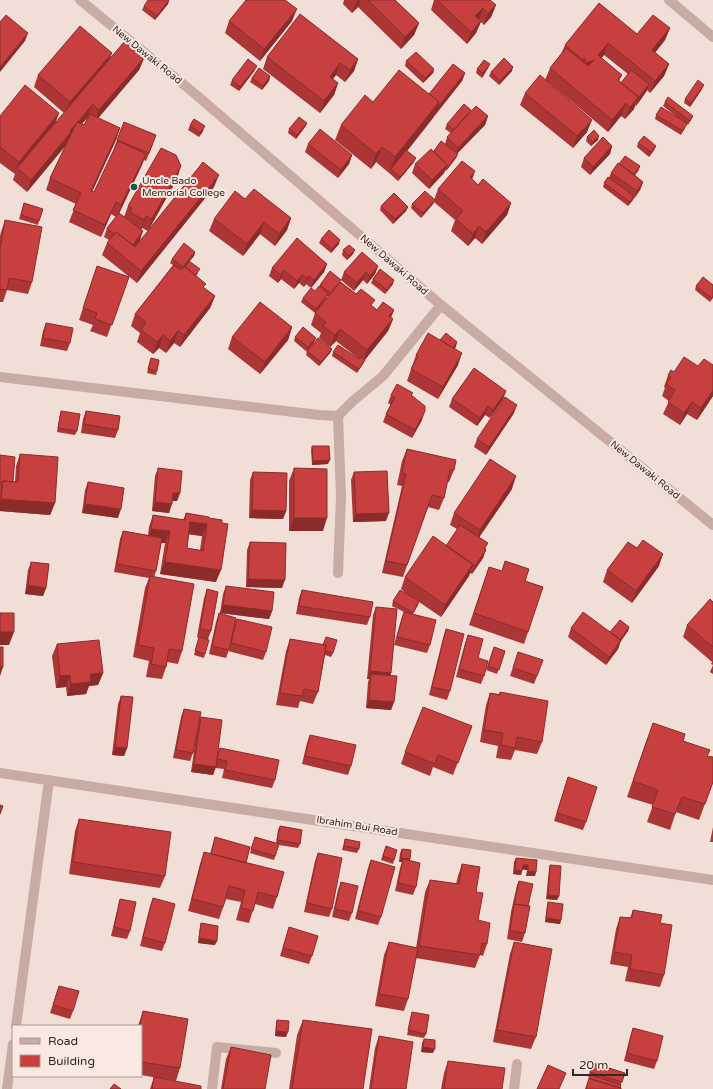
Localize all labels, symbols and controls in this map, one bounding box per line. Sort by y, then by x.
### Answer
street label: New Dawaki Road [110,23,184,87]
place label: Uncle Bado Memorial College [142,175,225,199]
marker: Uncle Bado Memorial College [129,182,139,192]
street label: New Dawaki Road [358,232,430,298]
street label: New Dawaki Road [608,438,682,502]
street label: Ibrahim Bui Road [316,814,398,838]
legend [12,1025,142,1077]
text: Road [48,1034,78,1048]
scale bar [573,1051,627,1077]
text: Building [48,1054,95,1068]
text: 20 m [579,1058,608,1072]

